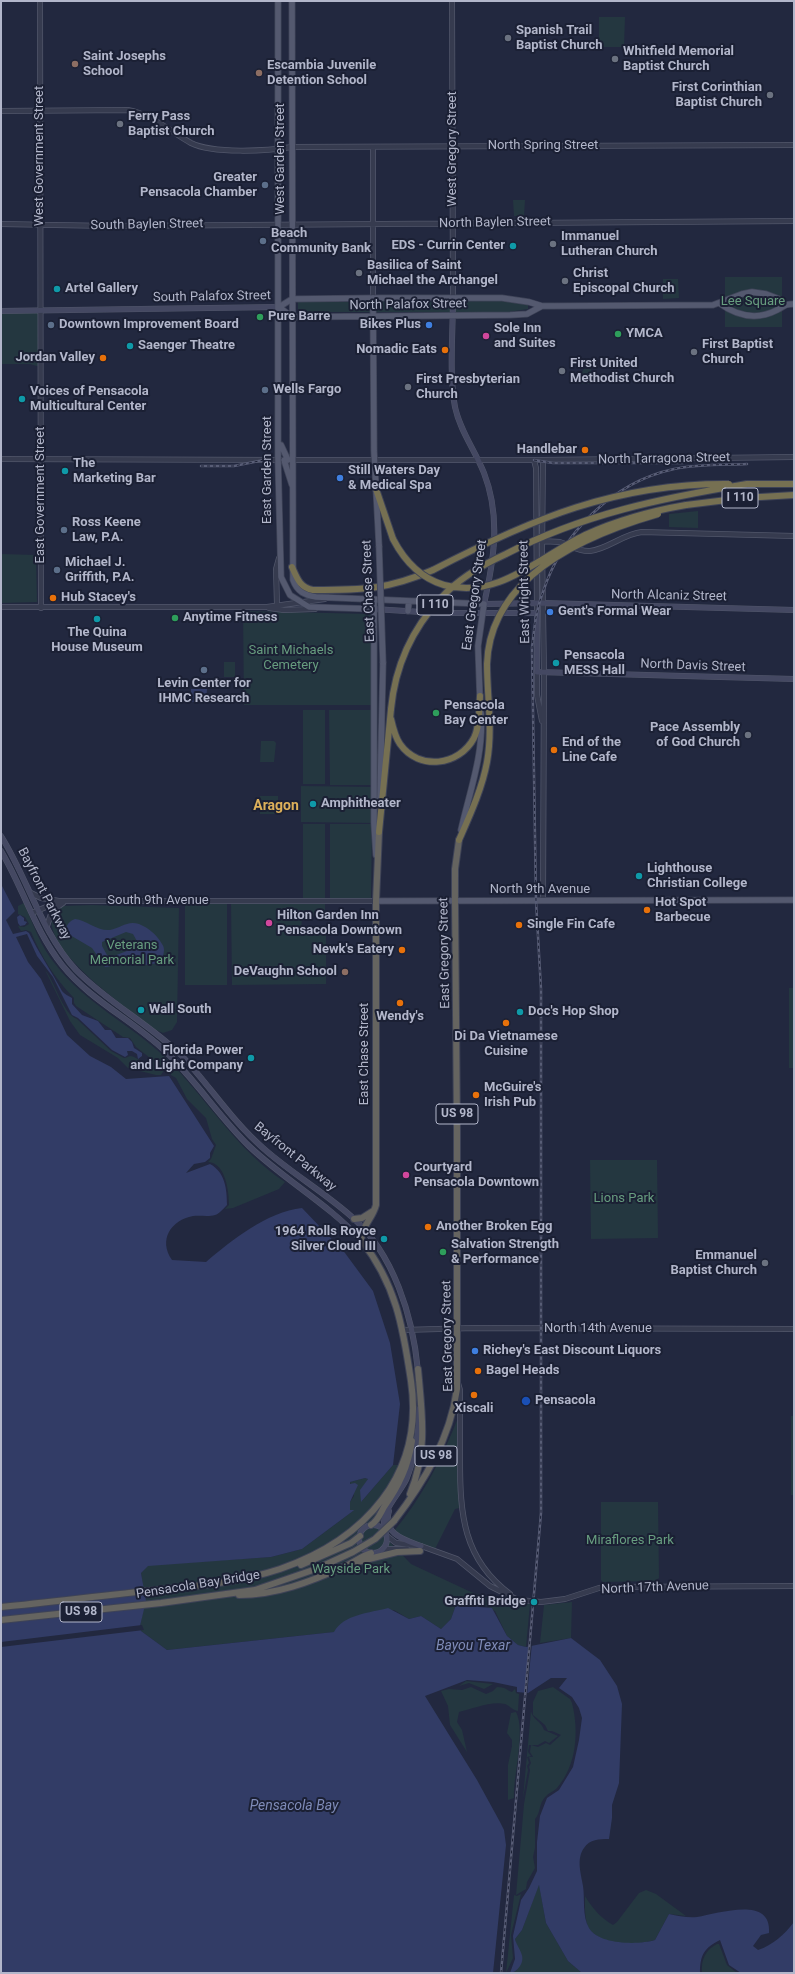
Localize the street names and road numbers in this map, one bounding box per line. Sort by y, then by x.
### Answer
street label: West Government Street [32,86,48,226]
street label: West Gregory Street [445,91,461,207]
street label: West Garden Street [273,103,289,215]
street label: North Spring Street [488,138,598,154]
street label: North Baylen Street [439,214,551,232]
street label: South Baylen Street [90,216,204,234]
street label: South Palafox Street [153,288,271,306]
street label: North Palafox Street [349,296,467,314]
street label: East Garden Street [260,416,276,524]
street label: East Government Street [33,427,49,563]
street label: North Tarragona Street [598,450,730,468]
road number: I 110 [722,488,758,508]
street label: East Gregory Street [460,539,490,651]
street label: East Chase Street [359,540,379,642]
street label: East Wright Street [516,540,534,644]
street label: North Alcaniz Street [611,587,727,605]
road number: I 110 [417,595,453,615]
street label: North Davis Street [640,656,746,676]
street label: Bayfront Parkway [14,845,74,943]
street label: North 9th Avenue [490,882,590,898]
street label: South 9th Avenue [107,893,209,909]
street label: East Gregory Street [436,897,454,1009]
street label: East Chase Street [357,1003,373,1105]
road number: US 98 [436,1104,478,1124]
street label: Bayfront Parkway [251,1119,339,1195]
street label: East Gregory Street [439,1280,457,1392]
street label: North 14th Avenue [544,1321,652,1337]
road number: US 98 [415,1446,457,1466]
street label: Pensacola Bay Bridge [135,1567,261,1603]
street label: North 17th Avenue [601,1578,709,1598]
road number: US 98 [60,1602,102,1622]

